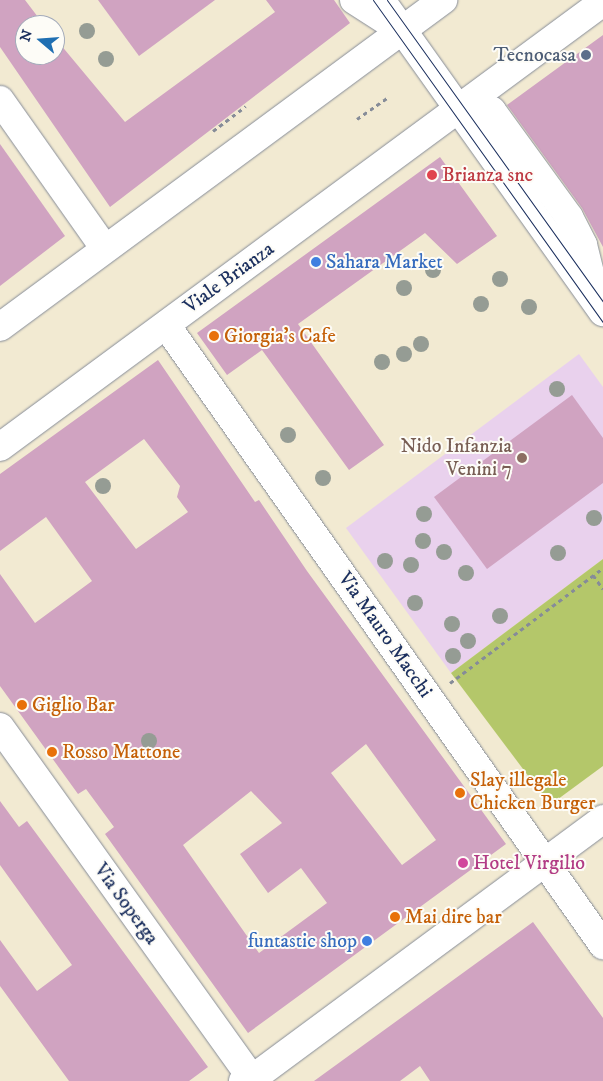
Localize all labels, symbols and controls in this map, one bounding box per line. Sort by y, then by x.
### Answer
north arrow [15,15,65,65]
text: N [16,27,37,44]
place label: Tecnocasa [494,43,576,67]
marker: Tecnocasa [580,49,592,61]
place label: Brianza snc [442,163,533,187]
marker: Brianza snc [426,169,438,181]
street label: Viale Brianza [179,237,279,319]
place label: Sahara Market [326,250,443,274]
marker: Sahara Market [310,256,322,268]
place label: Giorgia's Cafe [224,324,336,348]
marker: Giorgia's Cafe [208,330,220,342]
place label: Nido Infanzia Venini 7 [401,434,512,481]
marker: Nido Infanzia Venini 7 [516,452,528,464]
street label: Via Mauro Macchi [333,568,437,702]
place label: Giglio Bar [32,693,115,717]
marker: Giglio Bar [16,699,28,711]
place label: Rosso Mattone [62,740,180,764]
marker: Rosso Mattone [46,746,58,758]
place label: Slay illegale Chicken Burger [470,769,596,816]
marker: Slay illegale Chicken Burger [454,787,466,799]
place label: Hotel Virgilio [473,851,585,875]
marker: Hotel Virgilio [457,857,469,869]
street label: Via Soperga [88,859,164,949]
place label: Mai dire bar [405,905,502,929]
marker: Mai dire bar [389,911,401,923]
place label: funtastic shop [248,929,357,953]
marker: funtastic shop [361,935,373,947]

